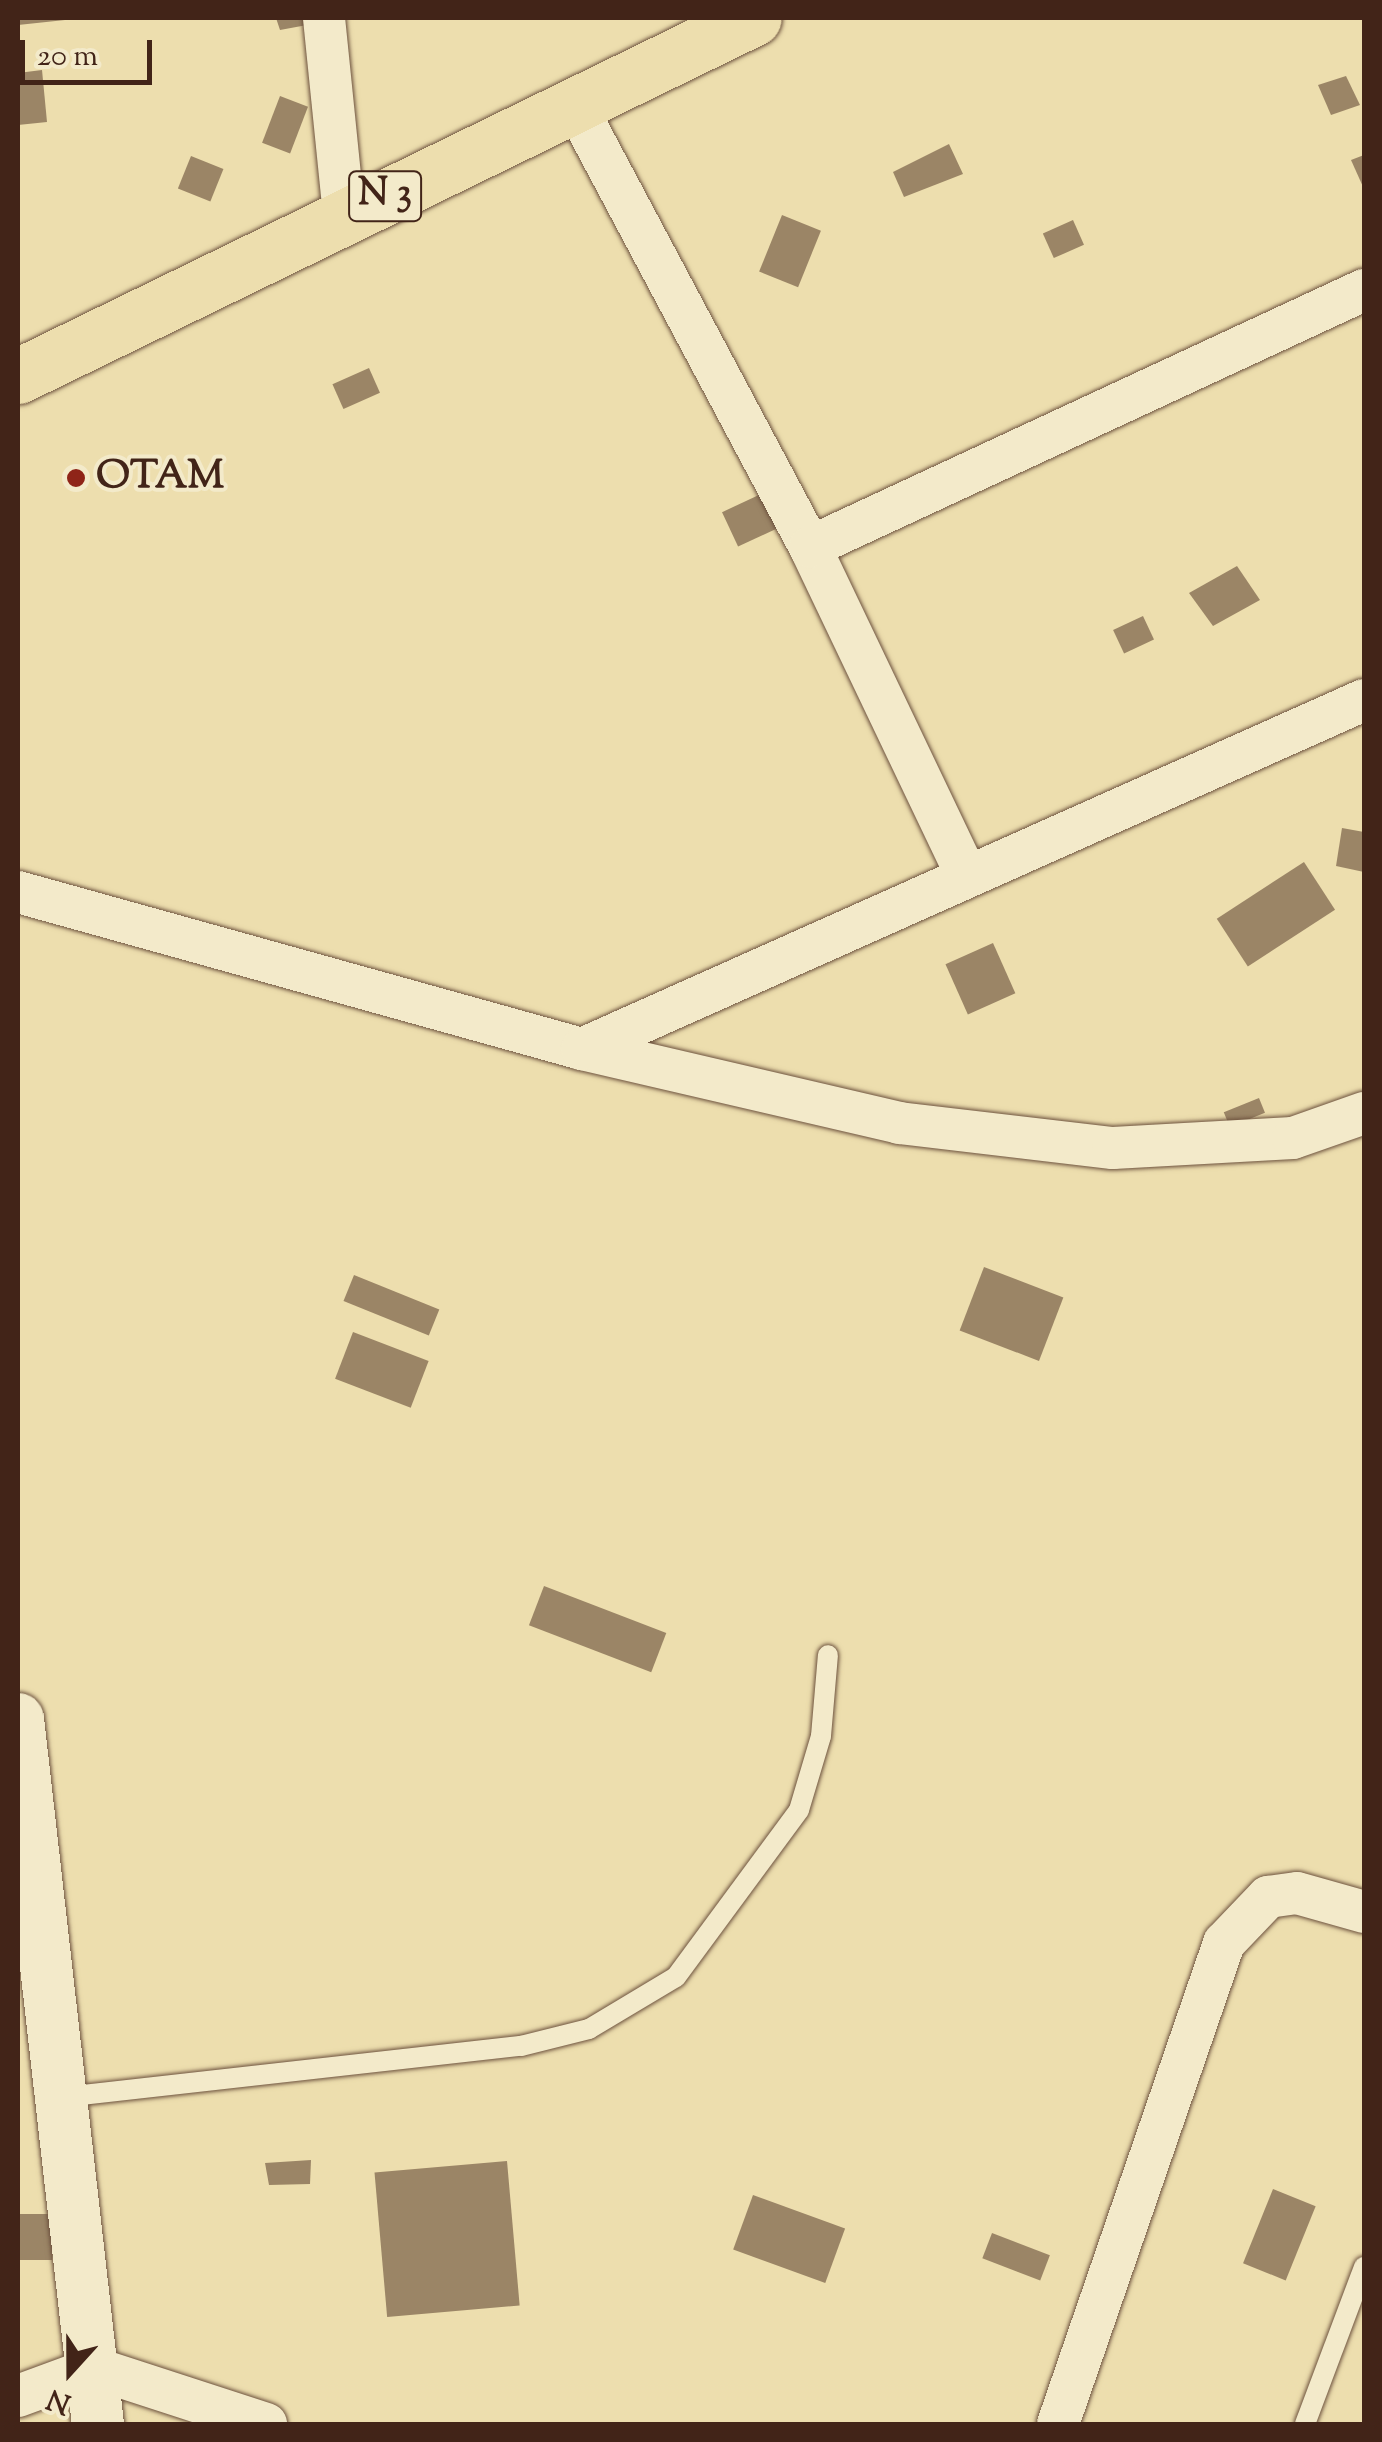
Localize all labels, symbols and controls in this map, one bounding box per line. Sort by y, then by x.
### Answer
scale bar [25,20,158,82]
text: 20 m [37,36,98,79]
road number: N 3 [348,163,422,229]
place label: OTAM [96,454,224,502]
marker: OTAM [65,467,87,489]
north arrow [20,2322,120,2422]
text: N [42,2377,77,2423]

